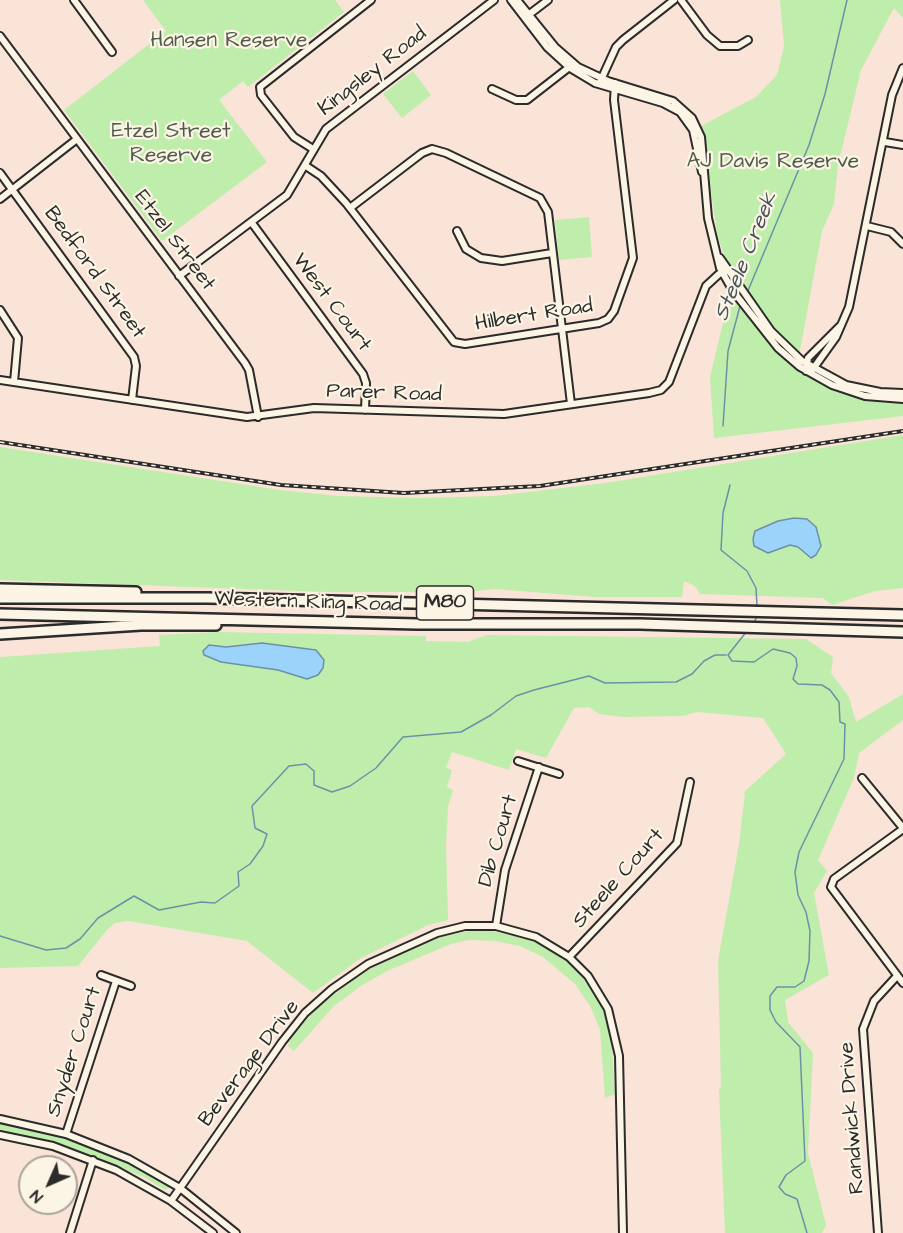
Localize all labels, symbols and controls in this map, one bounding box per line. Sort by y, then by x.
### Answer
street label: Kingsley Road [314,22,432,122]
park label: Hansen Reserve [151,29,307,55]
park label: Etzel Street Reserve [111,120,231,170]
park label: AJ Davis Reserve [687,150,859,176]
street label: Etzel Street [128,186,220,296]
water label: Steele Creek [709,189,785,325]
street label: Bedford Street [38,202,150,344]
street label: West Court [286,249,376,357]
street label: Hilbert Road [473,294,595,338]
street label: Parer Road [326,379,442,409]
road number: M80 [416,586,474,620]
street label: Western Ring Road [214,587,402,619]
street label: Dib Court [474,792,524,890]
street label: Steele Court [568,824,670,934]
street label: Snyder Court [42,984,108,1120]
street label: Beverage Drive [194,996,306,1132]
street label: Randwick Drive [835,1041,871,1195]
north arrow [18,1155,78,1215]
text: N [25,1185,48,1208]

